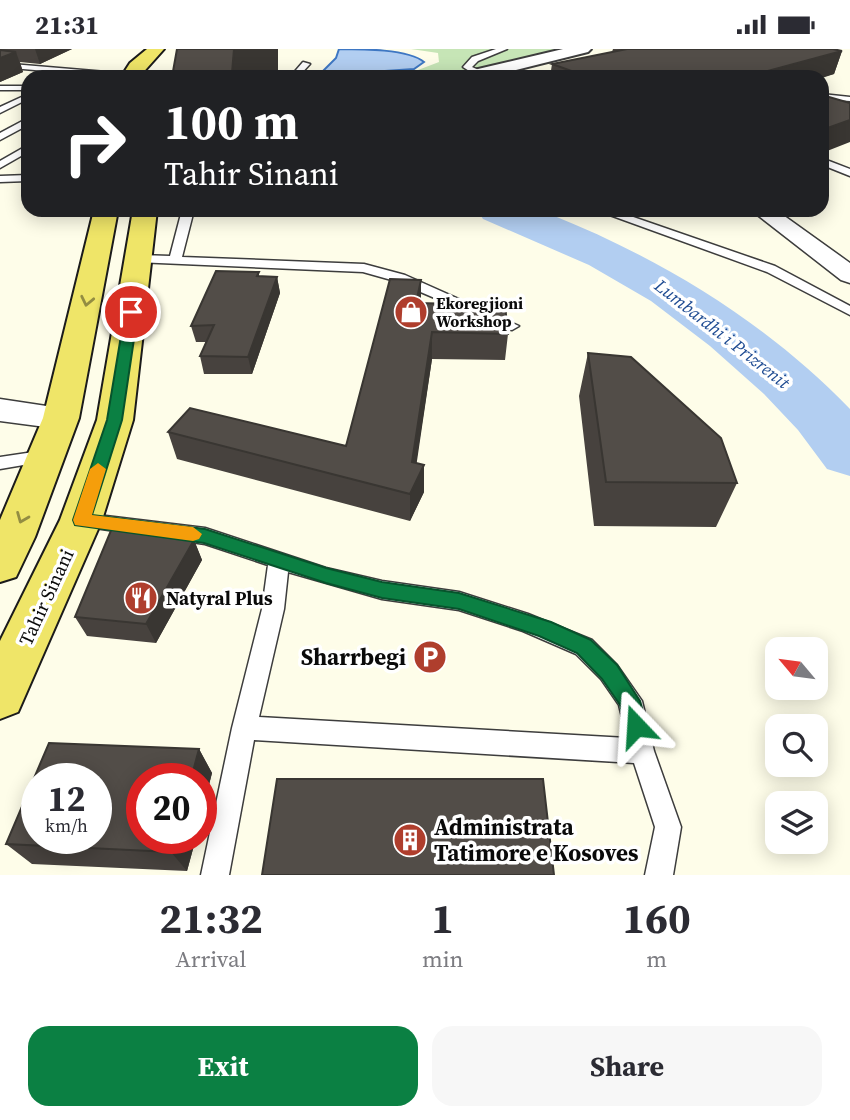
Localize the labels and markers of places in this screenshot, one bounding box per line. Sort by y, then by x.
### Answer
pin [101,282,161,342]
place label: Ekoregjioni Workshop [436,292,523,332]
shop icon: Ekoregjioni Workshop [392,293,430,331]
restaurant icon: Natyral Plus [122,579,160,617]
place label: Natyral Plus [166,585,273,611]
parking icon: Sharrbegi [411,638,449,676]
place label: Sharrbegi [301,641,406,673]
place label: Administrata Tatimore e Kosoves [434,811,638,869]
building icon: Administrata Tatimore e Kosoves [391,821,429,859]

